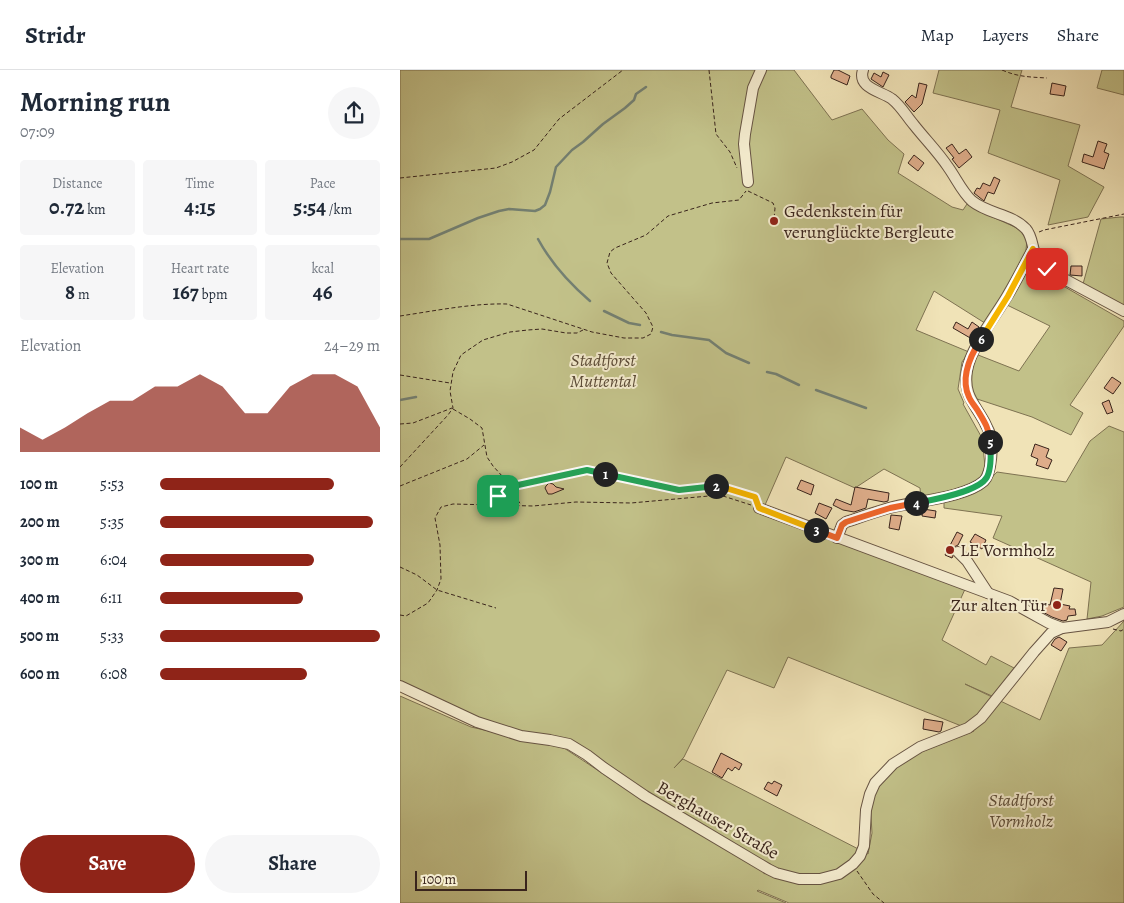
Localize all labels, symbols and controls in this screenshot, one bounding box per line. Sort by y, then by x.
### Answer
text: Stridr [25,19,86,51]
text: Map [921,23,954,47]
text: Layers [982,23,1029,47]
text: Share [1057,23,1099,47]
text: Morning run [20,83,170,121]
button: share [328,87,380,139]
text: 07:09 [20,121,55,143]
text: Distance [52,174,102,193]
text: Time [185,174,215,193]
text: Pace [310,174,336,193]
text: 0.72 [49,193,84,221]
text: 4:15 [184,193,216,221]
text: 5:54 [293,193,326,221]
place label: Gedenkstein für verunglückte Bergleute [783,199,954,244]
text: km [84,200,106,219]
text: /km [326,200,352,219]
marker: Gedenkstein für verunglückte Bergleute [768,215,780,227]
pin [1026,248,1068,290]
icon: check [1033,255,1061,283]
text: Elevation [50,259,104,278]
text: Heart rate [171,259,229,278]
text: kcal [311,259,334,278]
text: 8 [65,278,75,306]
text: 167 [172,278,199,306]
text: 46 [313,278,333,306]
text: m [75,285,90,304]
text: bpm [199,285,228,304]
pin: 6 [968,326,994,352]
text: 6 [978,330,985,349]
text: Elevation [20,335,81,357]
text: 24–29 m [324,335,380,357]
park label: Stadtforst Muttental [570,348,637,393]
pin: 5 [978,430,1002,454]
text: 5 [988,433,993,452]
pin: 1 [592,462,618,486]
text: 1 [603,465,608,484]
text: 100 m [20,473,58,495]
text: 5:53 [100,473,124,495]
pin: 2 [704,474,728,498]
pin [477,475,519,517]
text: 2 [713,477,720,496]
icon: arrive [484,482,512,510]
pin: 4 [904,490,928,516]
text: 4 [913,494,920,513]
text: 200 m [20,511,60,533]
text: 5:35 [100,511,124,533]
pin: 3 [804,518,828,542]
text: 3 [813,521,820,540]
place label: LE Vormholz [960,538,1055,562]
marker: LE Vormholz [944,544,956,556]
text: 300 m [20,549,59,571]
text: 6:04 [100,549,127,571]
text: 400 m [20,587,60,609]
text: 6:11 [100,587,122,609]
place label: Zur alten Tür [951,593,1047,617]
marker: Zur alten Tür [1051,599,1063,611]
text: 500 m [20,625,59,647]
text: 5:33 [100,625,124,647]
text: 600 m [20,663,60,685]
text: 6:08 [100,663,128,685]
street label: Berghauser Straße [653,775,783,865]
park label: Stadtforst Vormholz [989,788,1054,833]
button: Save [20,835,195,893]
button: Share [205,835,380,893]
scale bar [415,868,528,891]
text: 100 m [422,870,456,889]

